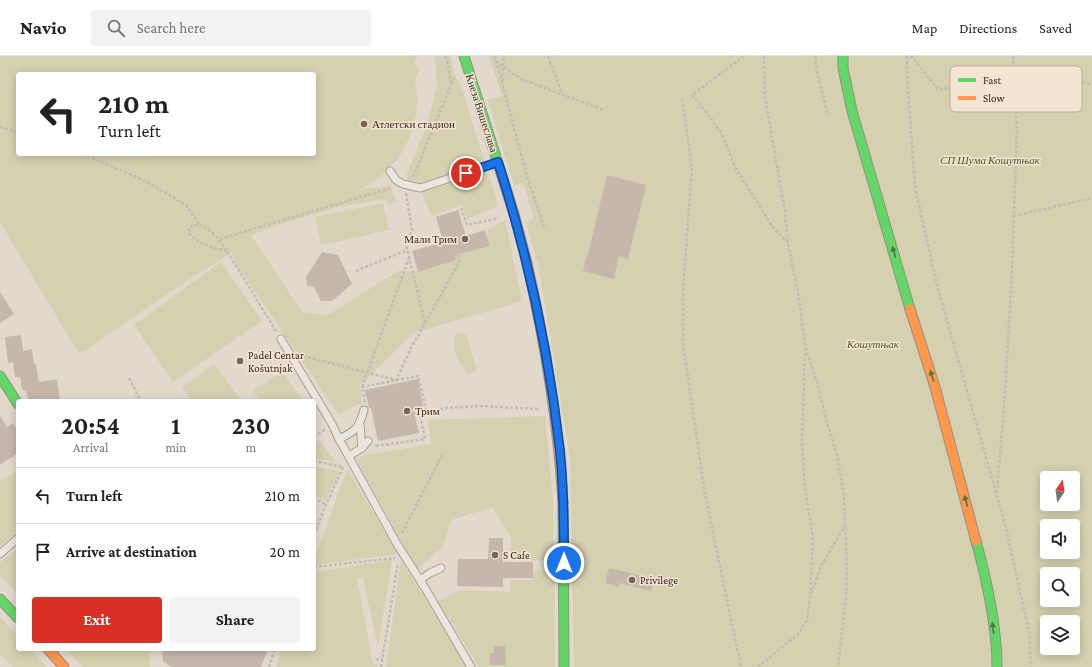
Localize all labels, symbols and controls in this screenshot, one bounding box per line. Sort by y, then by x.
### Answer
search box [91,10,371,46]
text: Navio [20,17,67,38]
icon: search [105,17,127,39]
text: Search here [137,20,206,36]
text: Map [912,20,937,36]
text: Directions [959,20,1017,36]
text: Saved [1039,20,1072,36]
legend [950,66,1082,112]
street label: Кнеза Вишеслава [464,72,500,154]
text: Fast [983,74,1002,86]
icon: left [32,88,84,140]
text: 210 m [98,88,169,119]
text: Slow [983,92,1005,104]
place label: Атлетски стадион [372,118,455,130]
marker: Атлетски стадион [359,119,369,129]
text: Turn left [98,121,161,141]
park label: СП Шума Кошутњак [940,154,1041,166]
pin [449,156,483,190]
icon: arrive [455,162,477,184]
place label: Мали Трим [404,233,457,245]
marker: Мали Трим [460,234,470,244]
one-way arrow [891,245,897,257]
park label: Кошутњак [846,338,900,350]
place label: Padel Centar Košutnjak [248,349,304,375]
marker: Padel Centar Košutnjak [235,356,245,366]
one-way arrow [929,370,935,382]
place label: Трим [415,405,440,417]
marker: Трим [402,406,412,416]
text: 20:54 [62,412,120,439]
text: 1 [171,412,180,439]
text: 230 [232,412,270,439]
text: Arrival [73,440,108,455]
text: min [165,440,186,455]
text: m [246,440,256,455]
north arrow [1040,471,1080,511]
map controls [1040,471,1080,655]
icon: left [32,485,54,507]
text: Turn left [66,488,122,504]
text: 210 m [265,488,300,504]
one-way arrow [963,495,969,507]
button: sound [1040,519,1080,559]
icon: arrive [32,541,54,563]
position arrow [543,542,585,584]
text: Arrive at destination [66,544,197,560]
text: 20 m [270,544,300,560]
place label: S Cafe [503,549,530,561]
marker: S Cafe [490,550,500,560]
button: search [1040,567,1080,607]
place label: Privilege [640,574,678,587]
marker: Privilege [627,575,637,585]
button: Exit [32,597,162,643]
button: Share [170,597,300,643]
button: layers [1040,615,1080,655]
one-way arrow [990,622,997,634]

